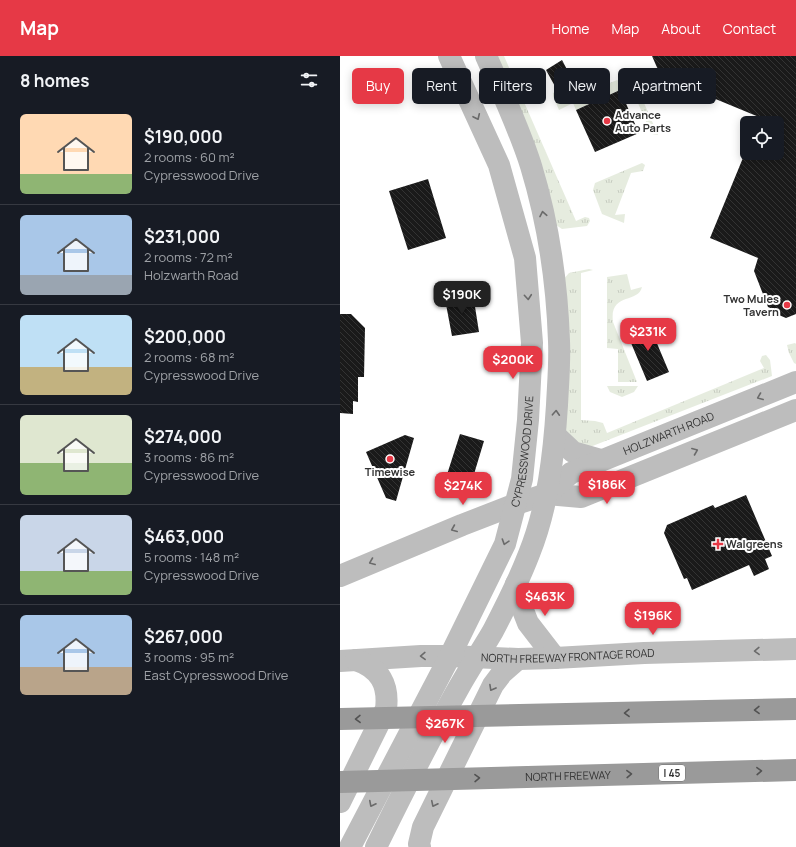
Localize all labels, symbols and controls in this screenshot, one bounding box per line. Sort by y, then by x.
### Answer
text: Map [20,15,59,41]
text: Home [552,19,589,38]
text: Map [611,19,639,38]
text: About [661,19,701,38]
text: Contact [723,19,776,38]
chip: Buy [352,68,404,104]
chip: Rent [412,68,471,104]
chip: Filters [479,68,546,104]
chip: New [554,68,610,104]
chip: Apartment [618,68,716,104]
text: 8 homes [20,69,90,92]
icon: filters [298,69,320,91]
place label: Advance Auto Parts [615,107,671,135]
one-way arrow [472,112,480,120]
marker: Advance Auto Parts [602,116,612,126]
map controls [740,116,784,160]
button: locate [740,116,784,160]
text: $190,000 [144,125,223,148]
icon: home [52,130,100,178]
text: 2 rooms · 60 m² [144,148,235,166]
text: Cypresswood Drive [144,166,259,184]
one-way arrow [540,211,548,217]
text: $231,000 [144,225,220,248]
icon: home [52,231,100,279]
text: 2 rooms · 72 m² [144,248,233,266]
text: Holzwarth Road [144,266,238,284]
pin: $190K [434,281,490,315]
text: $190K [443,285,481,303]
place label: Two Mules Tavern [723,291,779,319]
one-way arrow [524,294,533,300]
marker: Two Mules Tavern [782,300,792,310]
pin: $231K [620,318,676,352]
text: $231K [629,322,667,340]
text: $200,000 [144,325,226,348]
icon: home [52,331,100,379]
pin: $200K [485,346,541,380]
text: 2 rooms · 68 m² [144,348,234,366]
text: $200K [492,350,534,368]
text: Cypresswood Drive [144,366,259,384]
one-way arrow [757,392,764,400]
street label: CYPRESSWOOD DRIVE [507,395,536,508]
street label: HOLZWARTH ROAD [621,408,716,458]
one-way arrow [552,410,561,416]
text: $274,000 [144,425,222,448]
icon: home [52,431,100,479]
one-way arrow [692,447,699,455]
text: 3 rooms · 86 m² [144,448,234,466]
marker: Timewise [385,454,395,464]
place label: Timewise [365,464,416,479]
text: Cypresswood Drive [144,466,259,484]
pin: $186K [579,471,635,505]
pin: $274K [435,472,491,506]
text: $186K [588,475,626,493]
text: $274K [444,476,482,494]
one-way arrow [450,524,457,532]
text: $463,000 [144,525,224,548]
icon: home [52,531,100,579]
place label: Walgreens [726,536,783,551]
one-way arrow [502,538,510,545]
marker: Walgreens [713,539,723,549]
text: 5 rooms · 148 m² [144,548,239,566]
one-way arrow [369,558,376,566]
text: Cypresswood Drive [144,566,259,584]
pin: $463K [517,583,573,617]
text: $463K [525,587,565,605]
pin: $196K [625,602,681,636]
text: $196K [634,606,672,624]
text: $267,000 [144,625,223,648]
icon: home [52,631,100,679]
street label: NORTH FREEWAY FRONTAGE ROAD [481,645,655,666]
one-way arrow [754,646,760,655]
text: 3 rooms · 95 m² [144,648,234,666]
one-way arrow [420,652,426,661]
text: East Cypresswood Drive [144,666,288,684]
one-way arrow [490,683,497,691]
one-way arrow [754,706,760,714]
one-way arrow [624,709,630,717]
pin: $267K [417,710,473,744]
text: $267K [425,714,465,732]
one-way arrow [355,715,361,723]
road number: I 45 [659,765,685,781]
one-way arrow [756,766,762,775]
street label: NORTH FREEWAY [525,767,612,784]
one-way arrow [626,770,632,778]
one-way arrow [474,774,480,782]
one-way arrow [369,800,377,807]
one-way arrow [432,800,439,807]

